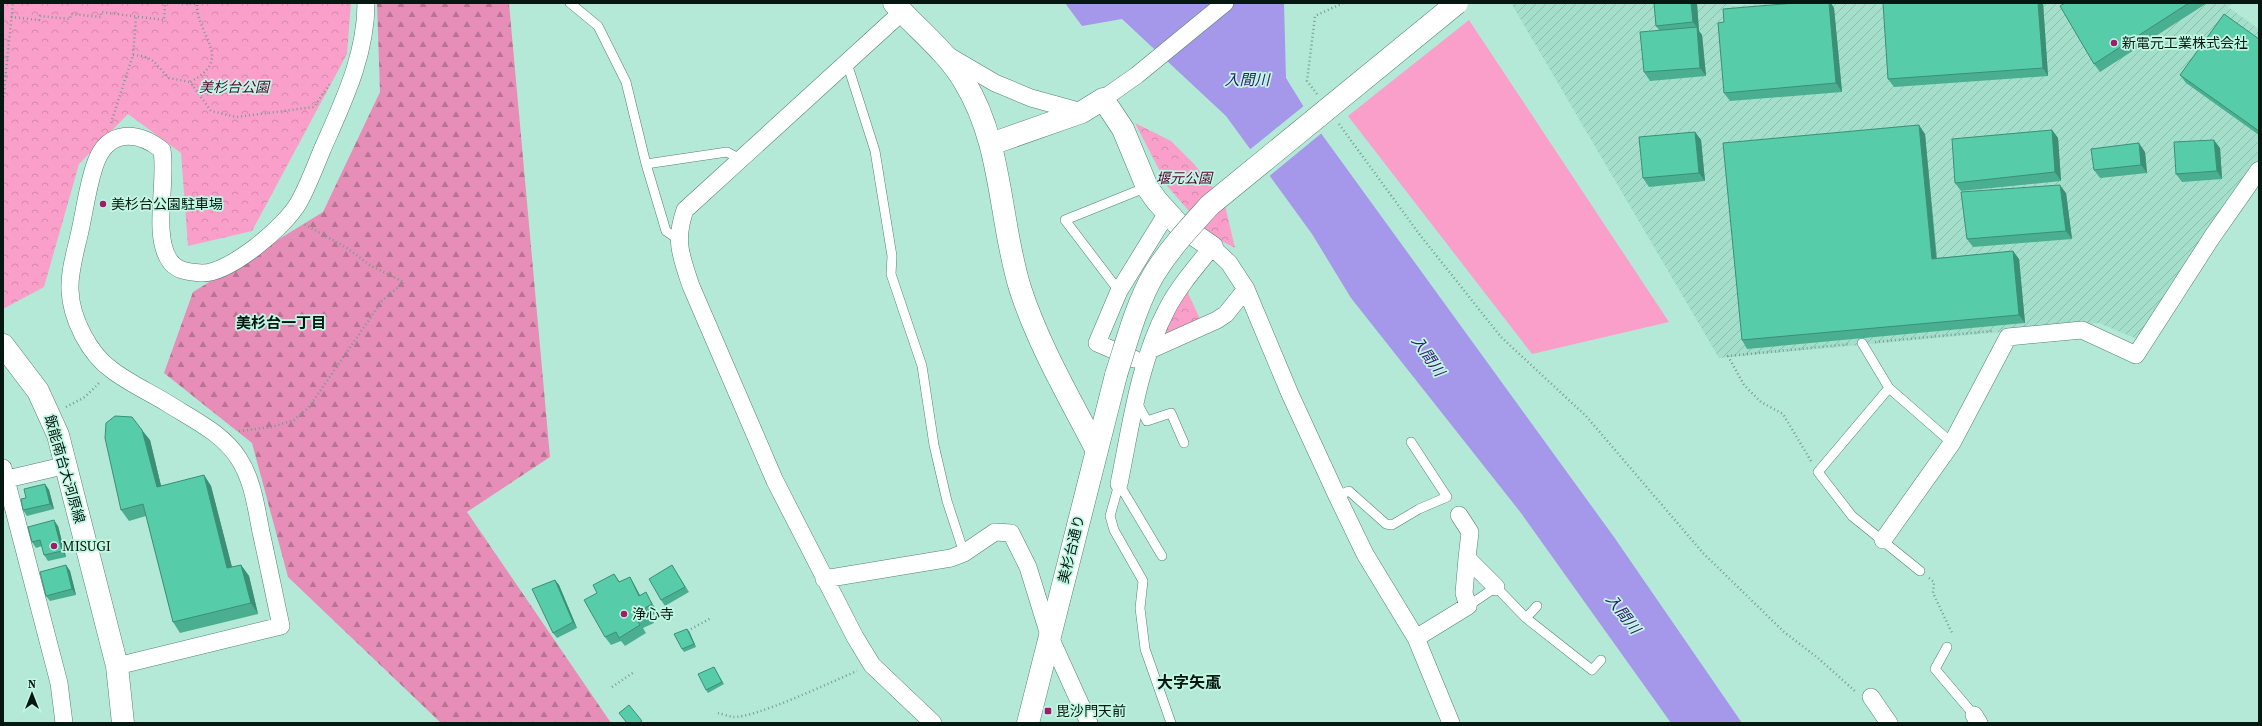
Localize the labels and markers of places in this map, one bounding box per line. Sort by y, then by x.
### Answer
place label: 新電元工業株式会社 [2122,33,2248,53]
marker: 新電元工業株式会社 [2109,38,2119,48]
place label: 美杉台公園駐車場 [111,194,223,214]
marker: 美杉台公園駐車場 [98,199,108,209]
place label: MISUGI [62,536,111,556]
marker: MISUGI [49,541,59,551]
place label: 浄心寺 [632,604,674,624]
marker: 浄心寺 [619,609,629,619]
place label: 毘沙門天前 [1056,701,1126,721]
marker: 毘沙門天前 [1043,706,1053,716]

